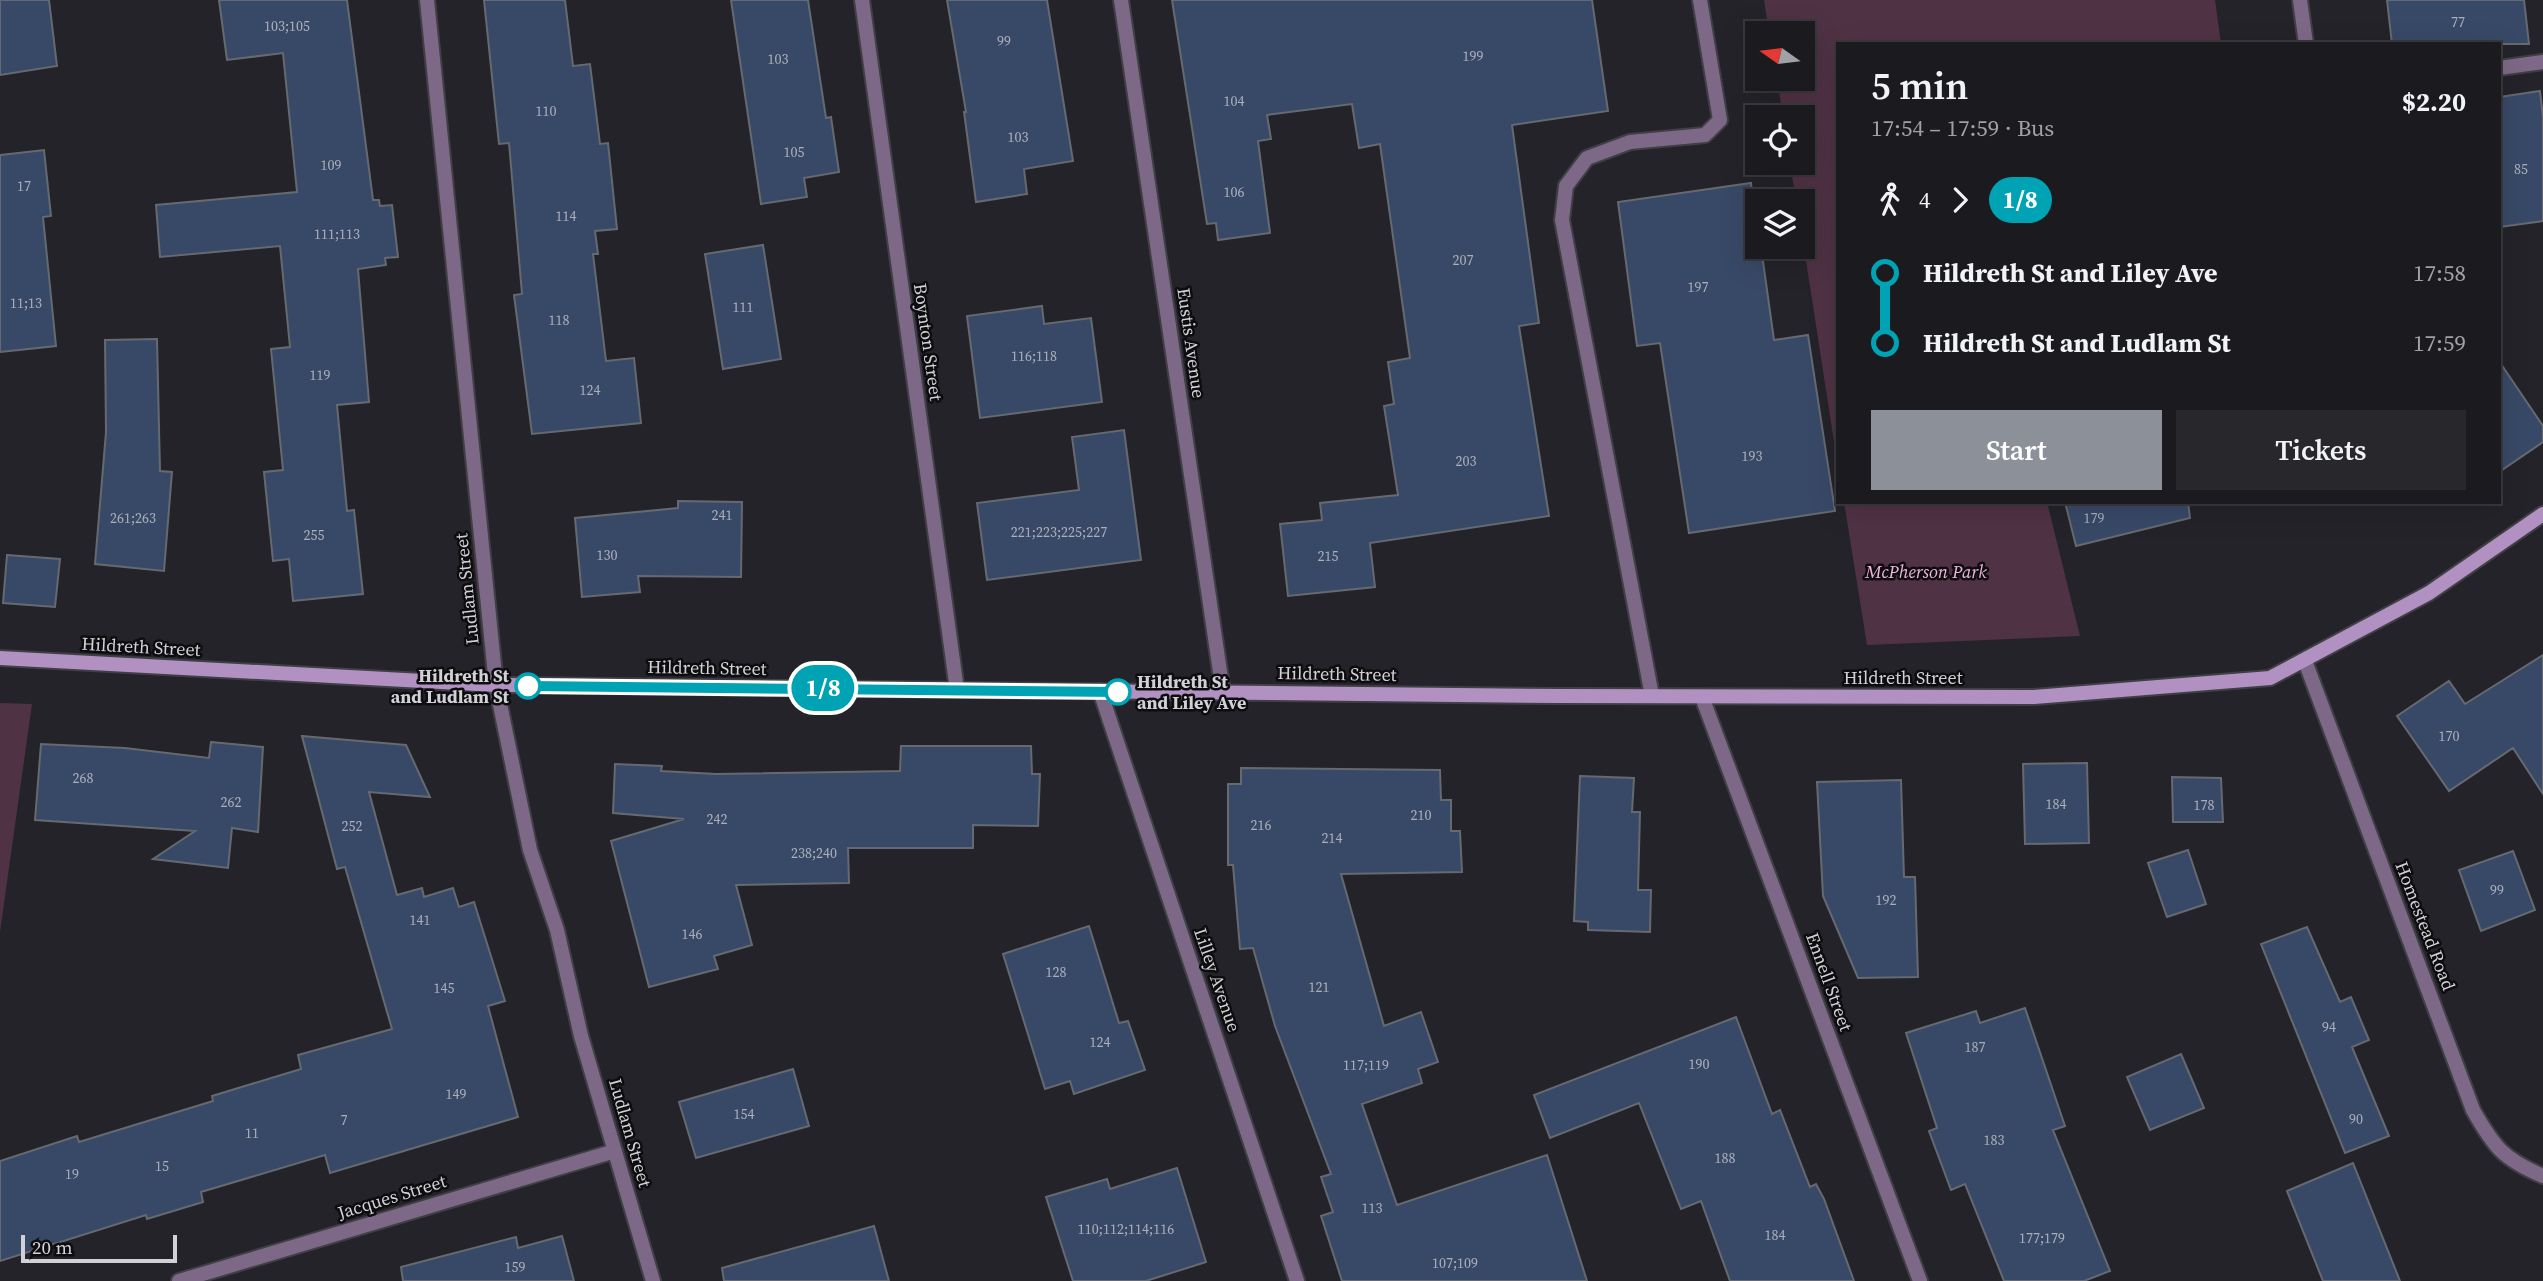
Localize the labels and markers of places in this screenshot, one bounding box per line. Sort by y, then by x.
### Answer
place label: Hildreth St and Ludlam St [391,663,510,709]
place label: Hildreth St and Liley Ave [1137,669,1246,715]
marker: Hildreth St and Ludlam St [515,673,541,699]
marker: Hildreth St and Liley Ave [1105,679,1131,705]

